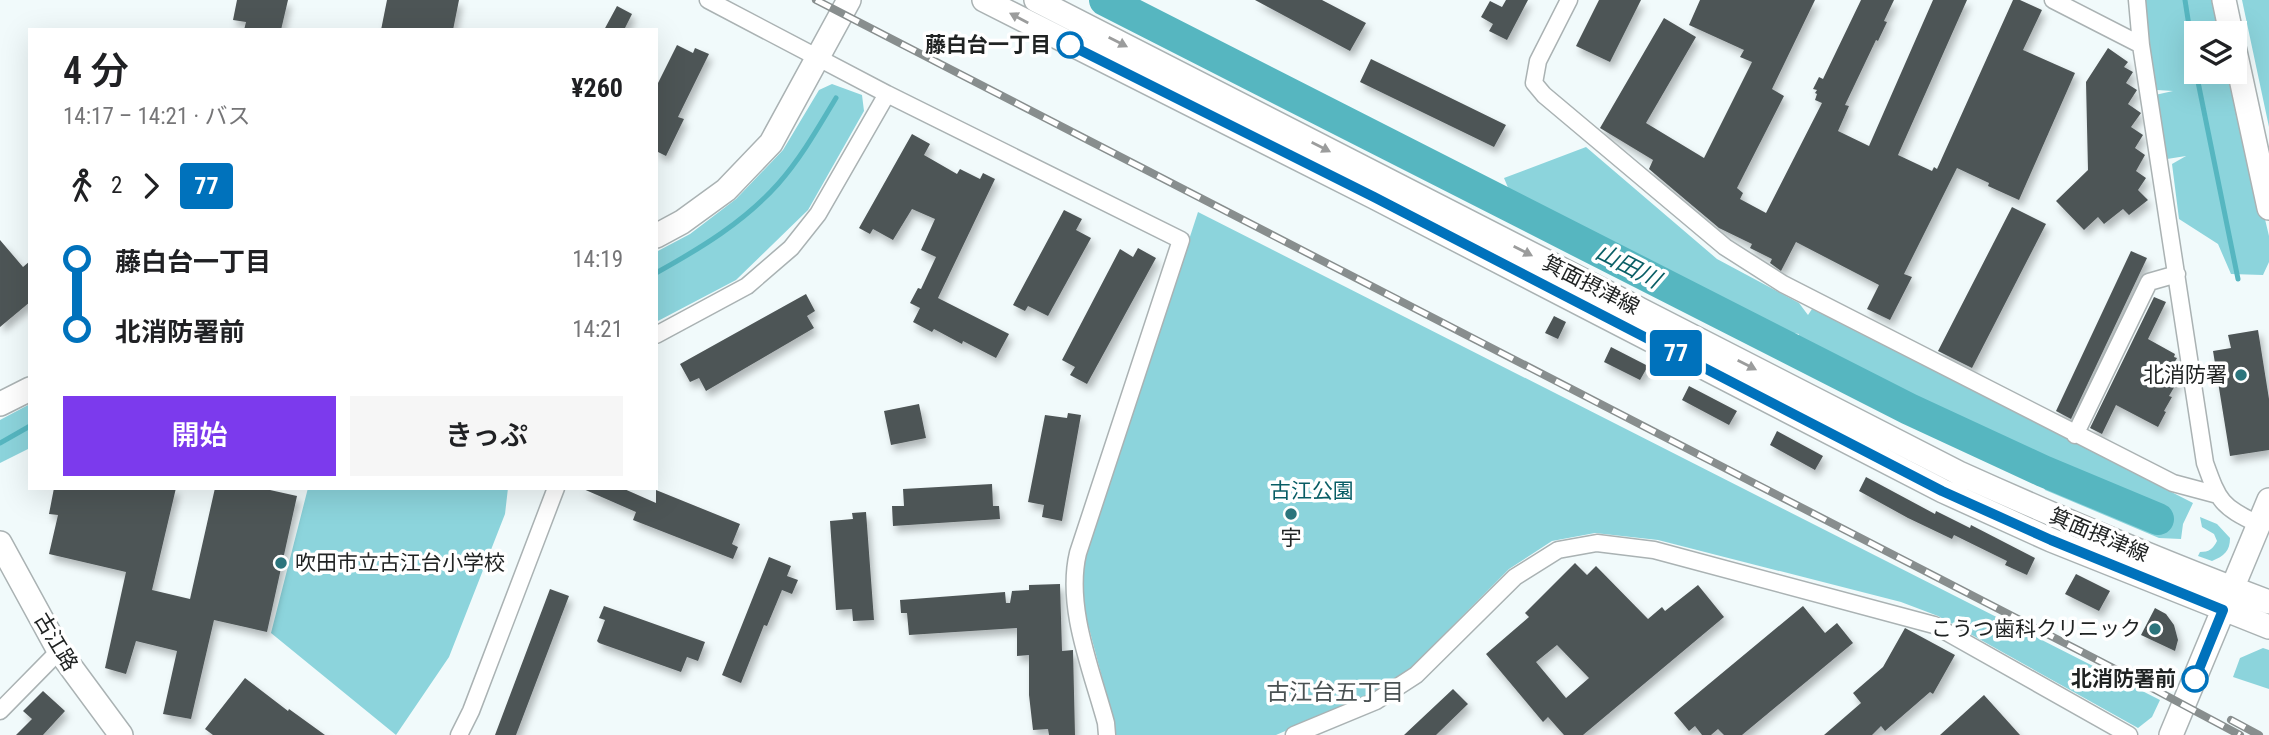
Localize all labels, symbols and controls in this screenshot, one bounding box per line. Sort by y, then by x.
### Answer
one-way arrow [1009,12,1028,24]
map controls [2184,21,2247,84]
button: layers [2184,21,2247,84]
marker: 藤白台一丁目 [1057,32,1083,58]
place label: 藤白台一丁目 [925,33,1051,57]
one-way arrow [1108,37,1128,48]
text: 4 分 [63,49,129,93]
text: ¥260 [571,73,623,103]
text: 14:17 – 14:21 · バス [63,103,250,130]
one-way arrow [1311,141,1331,152]
icon: walk [63,167,101,205]
icon: forward [132,167,170,205]
text: 2 [111,172,122,199]
text: 77 [194,172,219,200]
water label: 山田川 [1591,238,1668,295]
one-way arrow [1513,245,1533,256]
text: 14:19 [572,246,623,273]
text: 藤白台一丁目 [115,247,271,277]
street label: 箕面摂津線 [1539,250,1643,320]
text: 14:21 [572,316,623,343]
text: 北消防署前 [115,317,245,347]
line badge: 77 [1644,330,1708,376]
text: 77 [1664,339,1688,367]
one-way arrow [1738,359,1758,371]
place label: 北消防署 [2143,363,2227,387]
marker: 北消防署 [2233,367,2249,383]
button: 開始 [63,396,336,476]
button: きっぷ [350,396,623,476]
park label: 古江公園 [1270,479,1354,503]
street label: 箕面摂津線 [2046,503,2152,567]
marker: 宇 [1283,506,1299,522]
place label: 宇 [1281,526,1302,550]
place label: 吹田市立古江台小学校 [295,551,505,575]
marker: 吹田市立古江台小学校 [273,555,289,571]
street label: 古江路 [29,609,83,675]
place label: こうつ歯科クリニック [1931,617,2141,641]
marker: こうつ歯科クリニック [2147,621,2163,637]
marker: 北消防署前 [2182,666,2208,692]
place label: 北消防署前 [2071,667,2176,691]
district label: 古江台五丁目 [1266,679,1404,706]

